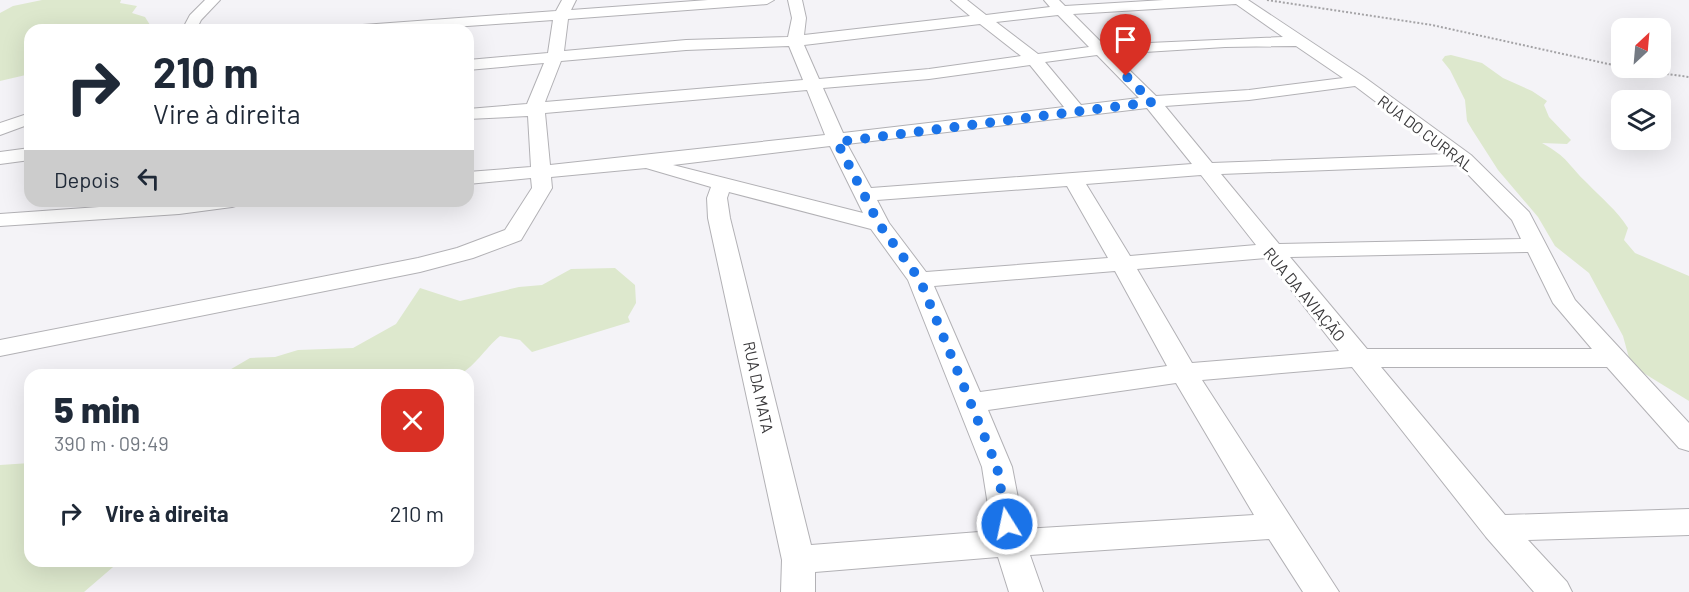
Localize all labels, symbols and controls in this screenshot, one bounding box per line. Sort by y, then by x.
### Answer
pin [1100,14,1151,76]
north arrow [1611,18,1671,78]
map controls [1611,18,1671,150]
icon: arrive [1109,23,1142,56]
text: 210 m [153,46,259,96]
icon: right [54,48,132,126]
button: layers [1611,90,1671,150]
street label: RUA DO CURRAL [1374,91,1478,175]
text: Vire à direita [153,97,301,129]
icon: left [132,162,165,195]
text: Depois [54,166,120,192]
street label: RUA DA AVIAÇÃO [1260,243,1350,345]
street label: RUA DA MATA [740,339,778,435]
text: 5 min [54,387,140,430]
button: close [381,389,444,452]
text: 390 m · 09:49 [54,431,169,455]
position arrow [975,492,1039,556]
icon: right [54,497,87,530]
text: Vire à direita [105,500,229,526]
text: 210 m [390,500,444,526]

